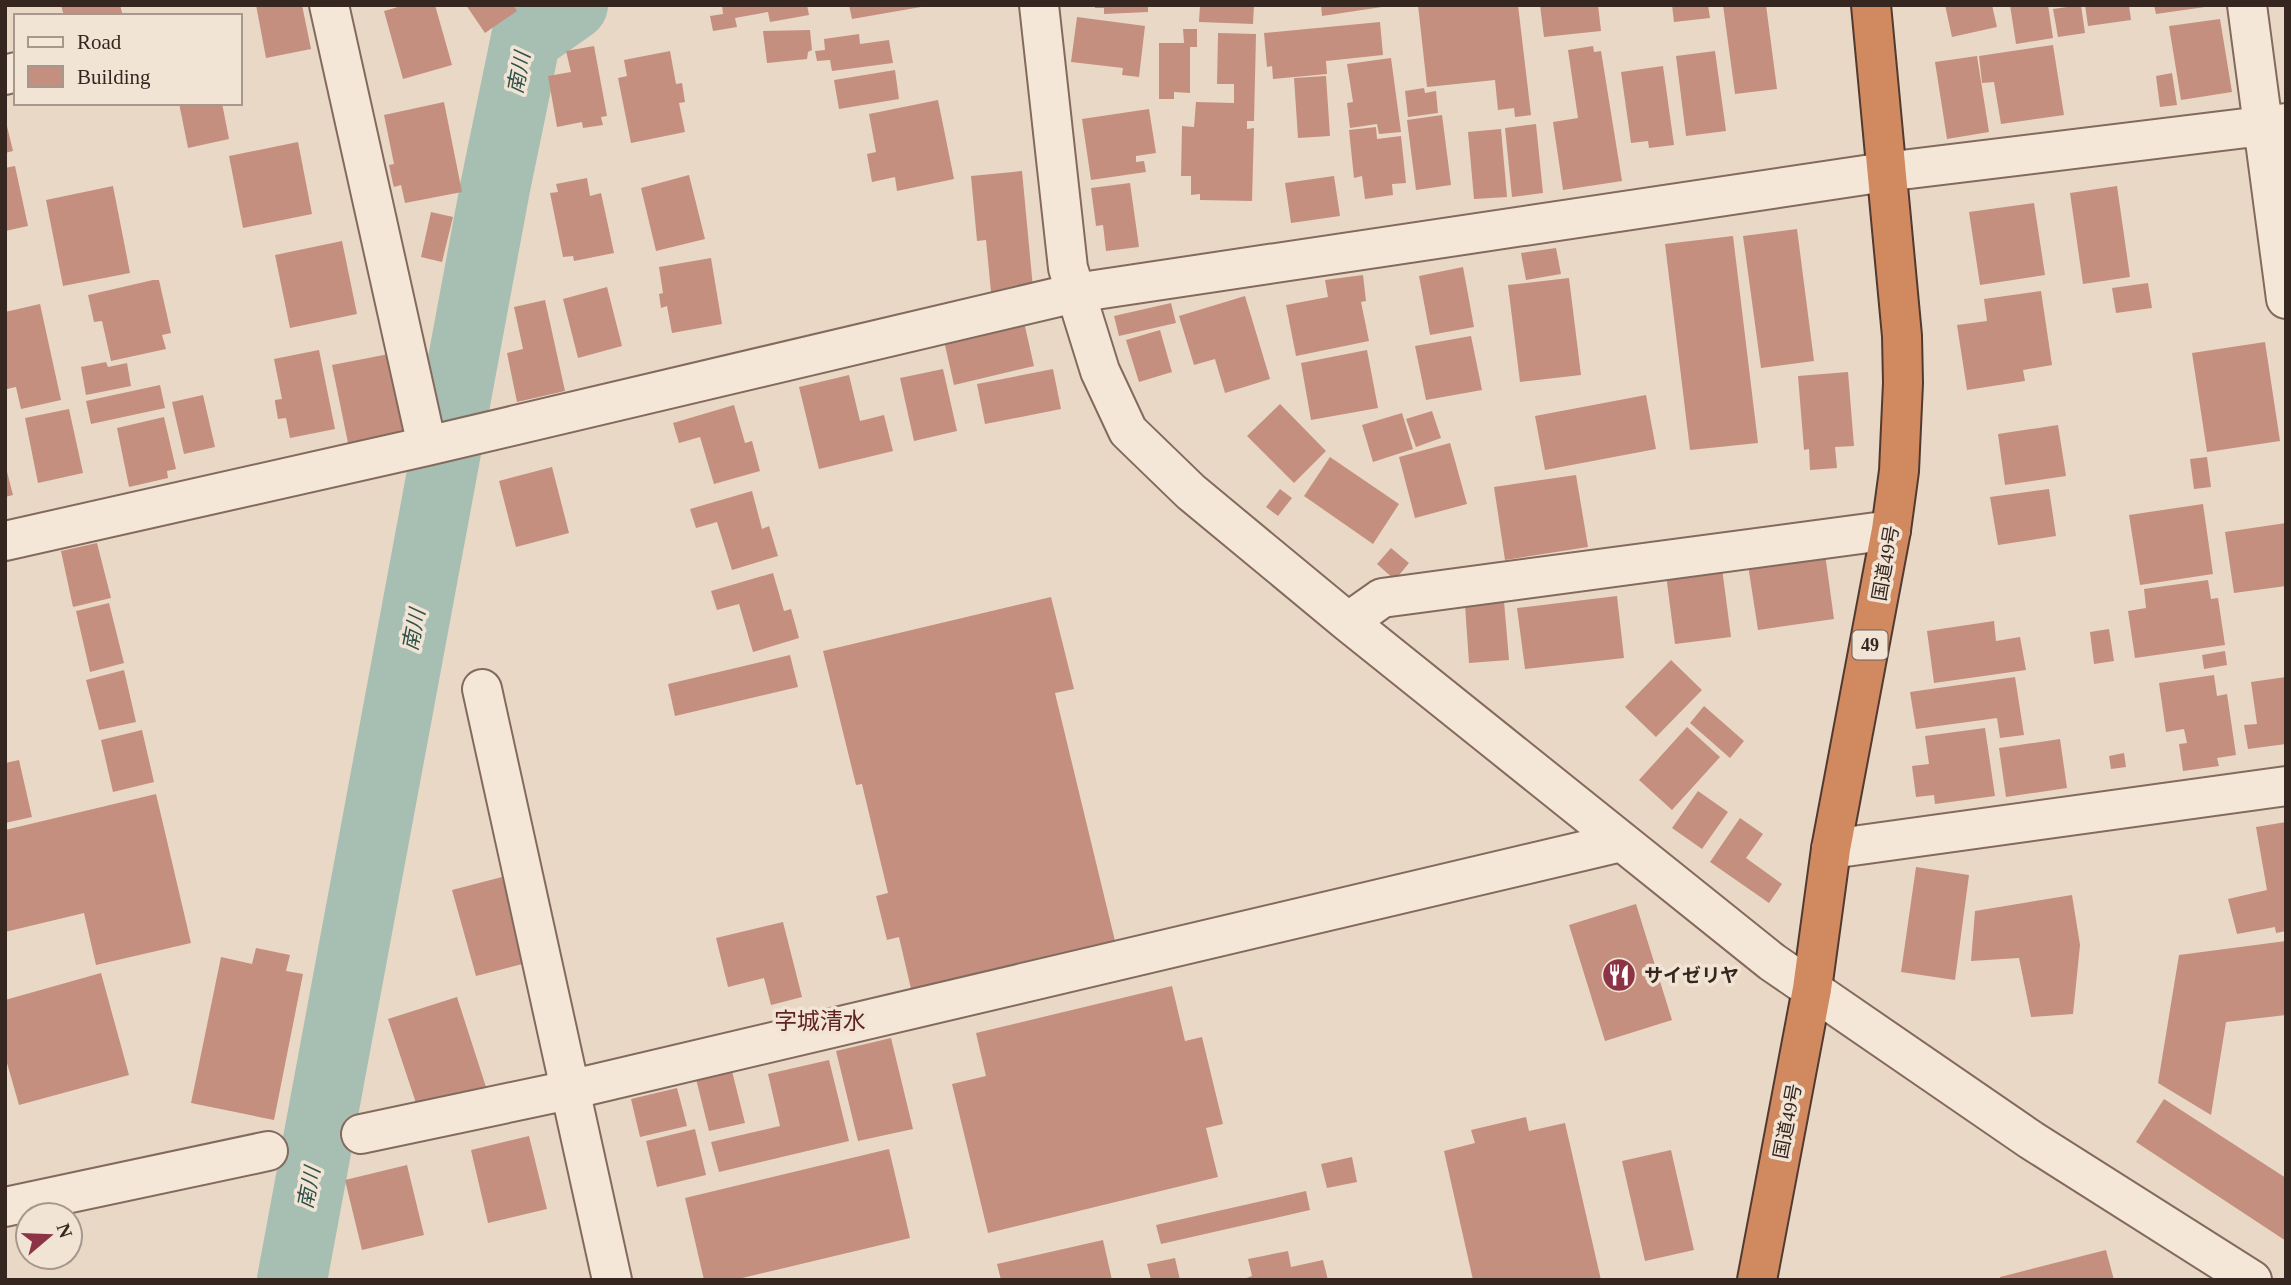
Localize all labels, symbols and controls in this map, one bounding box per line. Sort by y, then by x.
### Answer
legend [14,14,242,105]
text: Road [77,30,122,54]
water label: 南川 [503,48,535,96]
text: Building [77,65,151,89]
street label: 国道49号 [1869,524,1902,602]
water label: 南川 [398,605,430,653]
road number: 49 [1853,630,1888,660]
restaurant icon: サイゼリヤ [1600,956,1638,994]
place label: サイゼリヤ [1644,965,1739,986]
district label: 字城清水 [774,1009,866,1034]
street label: 国道49号 [1770,1082,1805,1160]
water label: 南川 [293,1163,325,1211]
north arrow [14,1201,84,1271]
text: N [52,1221,77,1241]

